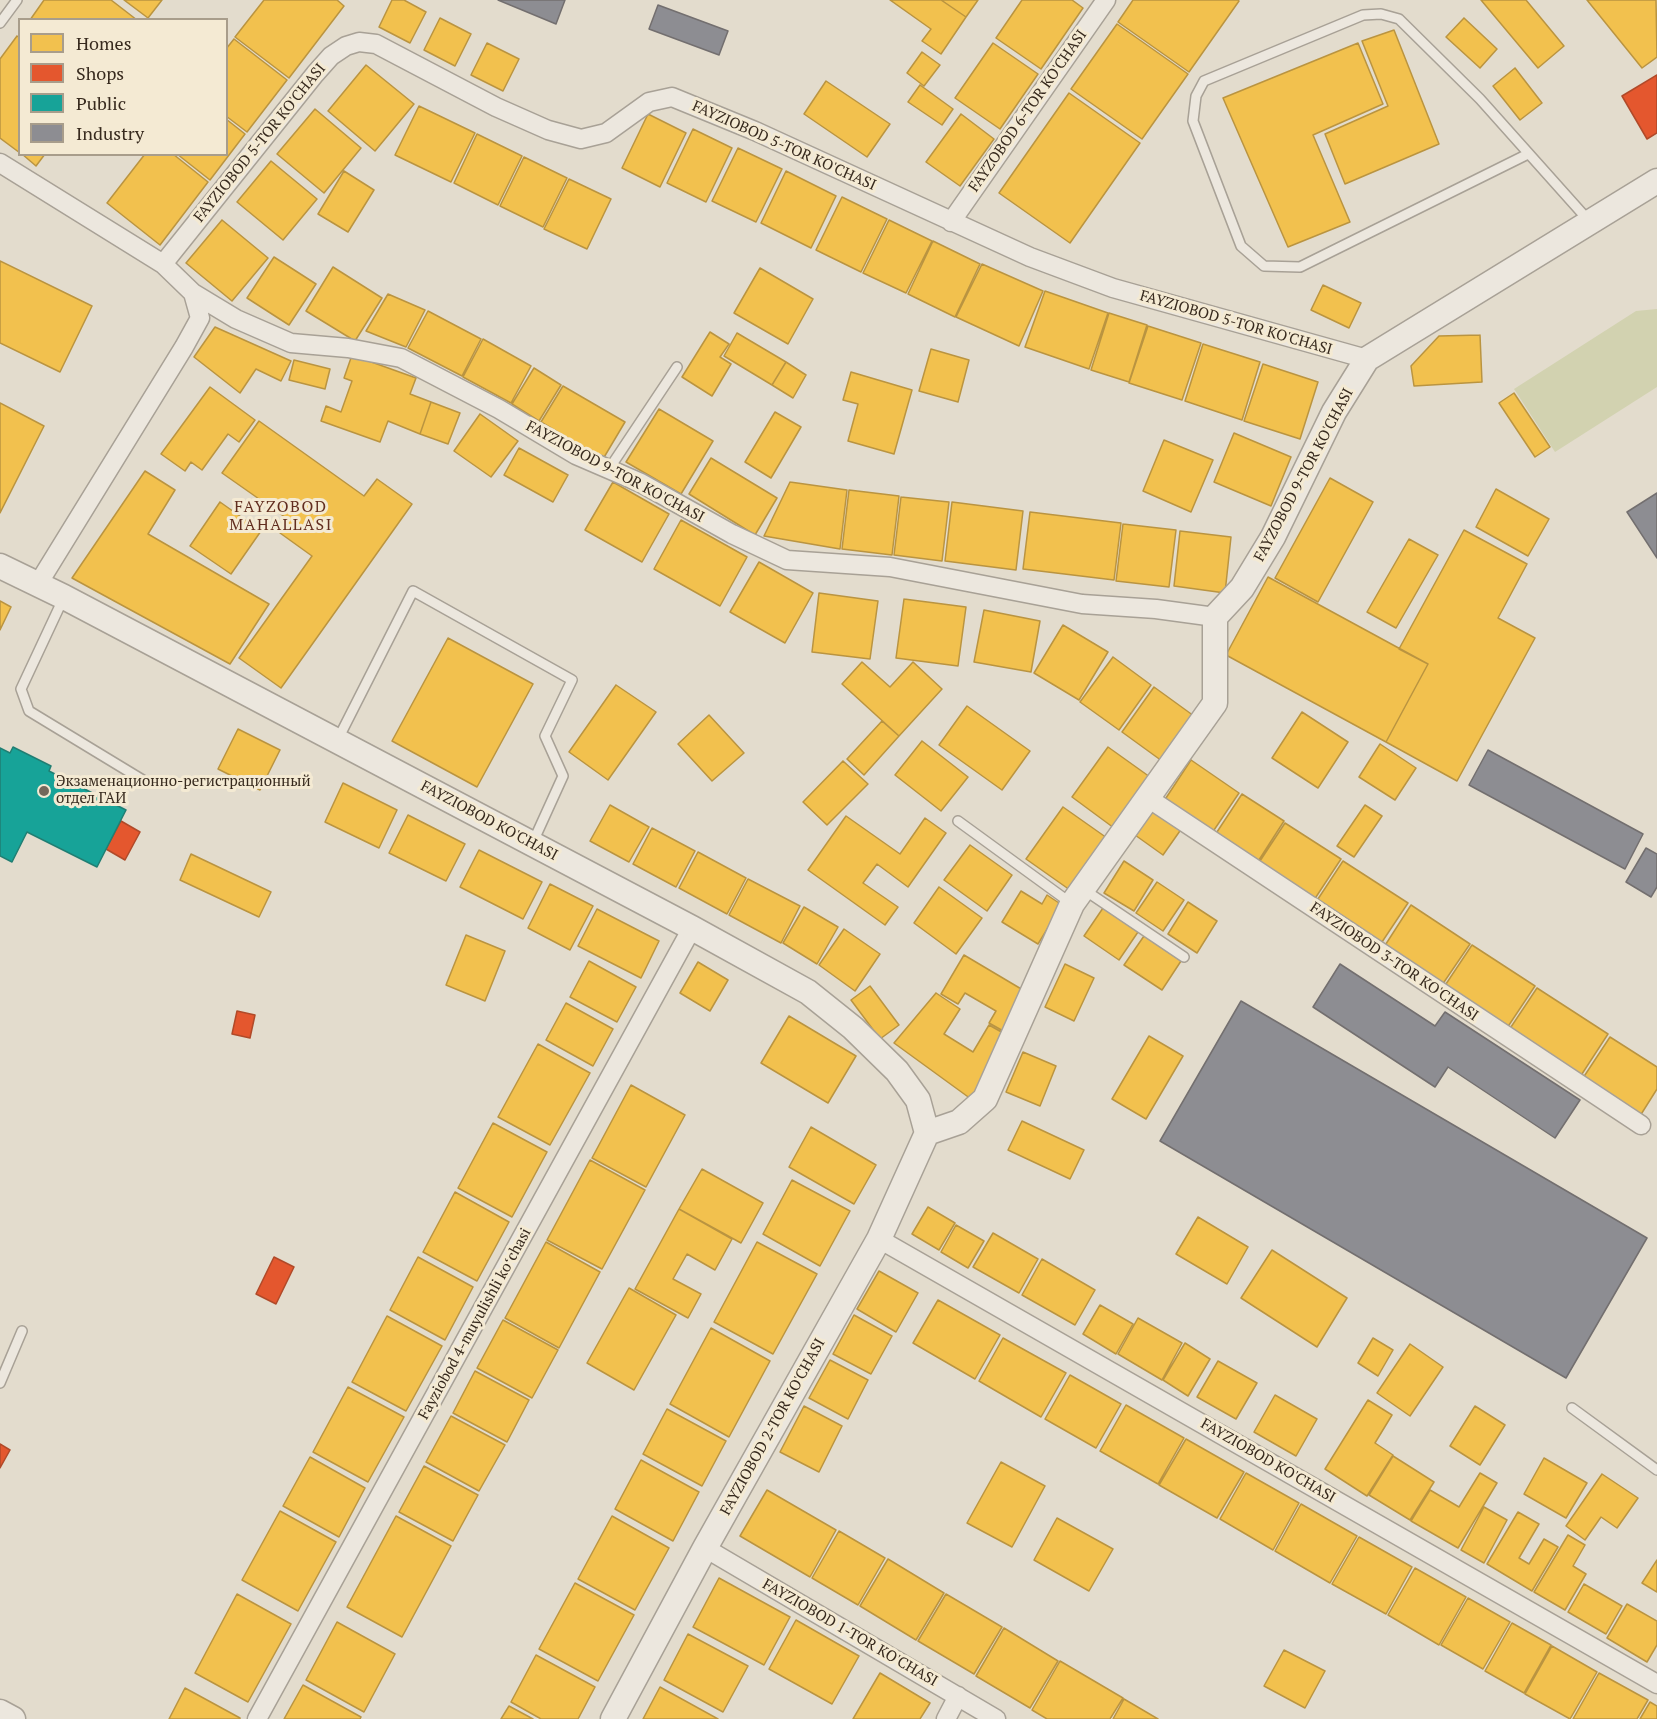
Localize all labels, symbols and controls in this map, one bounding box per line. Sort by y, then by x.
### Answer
legend [18,18,228,156]
street label: FAYZOBOD 6-TOR KO'CHASI [965,27,1091,195]
text: Homes [76,31,131,55]
street label: FAYZIOBOD 5-TOR KO'CHASI [190,60,330,226]
text: Shops [76,61,124,85]
text: Public [76,91,126,115]
street label: FAYZIOBOD 5-TOR KO'CHASI [689,97,879,195]
text: Industry [76,121,144,145]
street label: FAYZIOBOD 5-TOR KO'CHASI [1138,287,1334,359]
street label: FAYZOBOD 9-TOR KO'CHASI [1251,385,1357,565]
street label: FAYZIOBOD 9-TOR KO'CHASI [523,417,707,527]
district label: FAYZOBOD MAHALLASI [229,497,333,535]
place label: Экзаменационно-регистрационный отдел ГАИ [56,773,311,808]
street label: FAYZIOBOD KO'CHASI [417,777,561,865]
marker: Экзаменационно-регистрационный отдел ГАИ [37,784,51,798]
street label: FAYZIOBOD 3-TOR KO'CHASI [1306,899,1482,1025]
street label: Fayziobod 4-muyulishli koʻchasi [415,1225,535,1423]
street label: FAYZIOBOD 2-TOR KO'CHASI [717,1336,829,1518]
street label: FAYZIOBOD KO'CHASI [1197,1415,1339,1507]
street label: FAYZIOBOD 1-TOR KO'CHASI [759,1575,941,1691]

